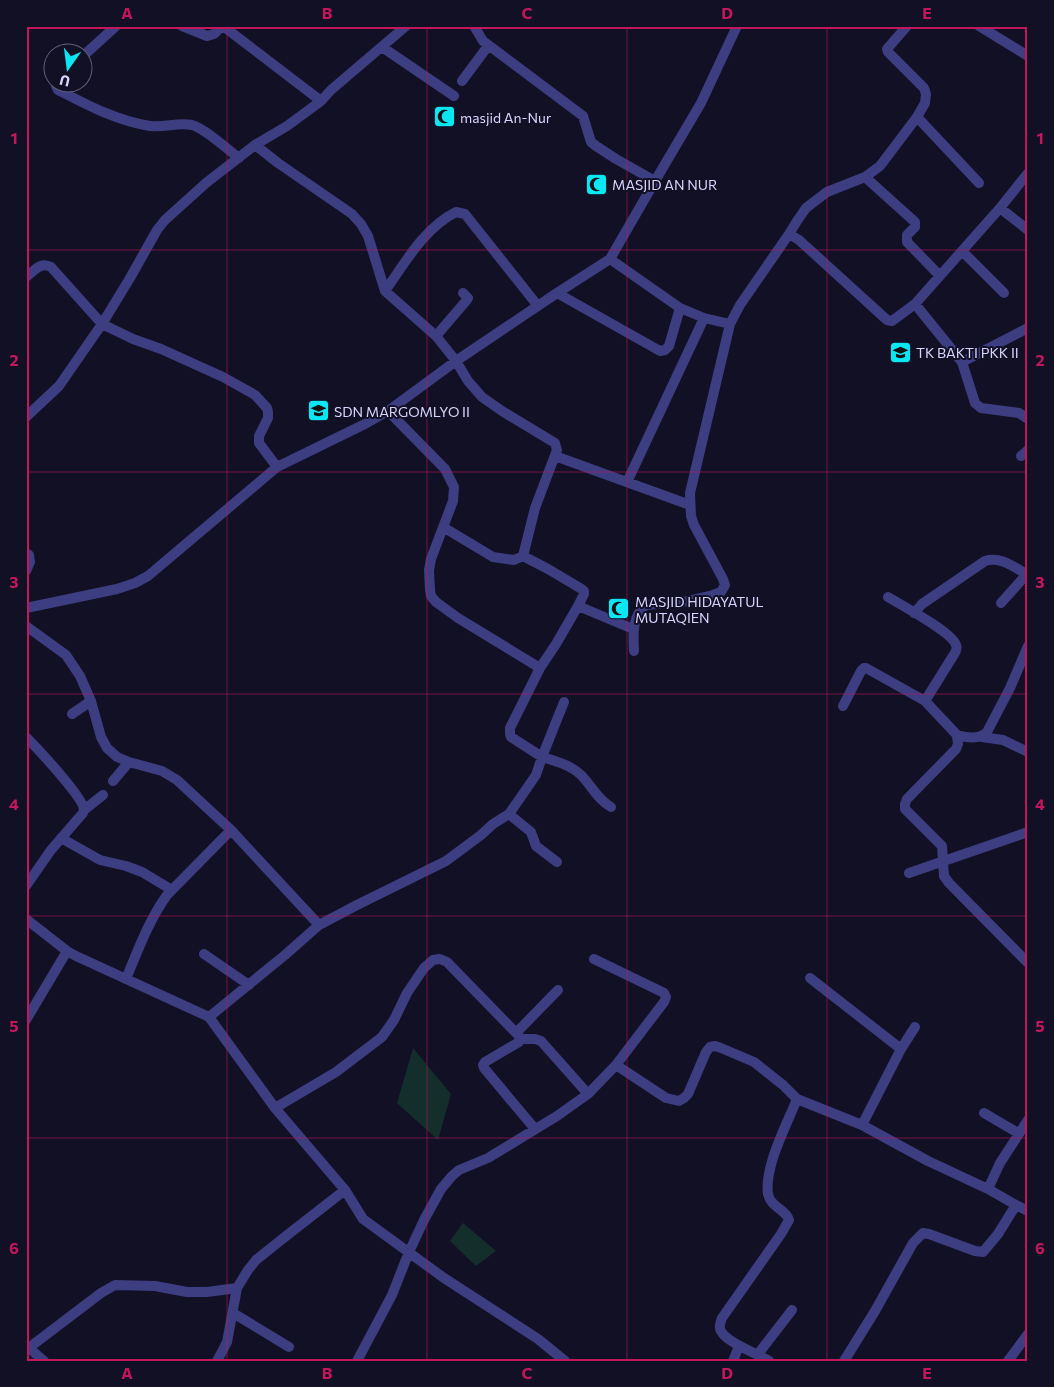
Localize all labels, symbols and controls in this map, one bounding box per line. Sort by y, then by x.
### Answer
text: A [121,3,133,22]
text: B [322,3,333,22]
text: C [522,3,533,22]
text: D [721,3,733,22]
text: E [922,3,932,22]
north arrow [42,42,92,92]
text: U [58,72,72,91]
mosque icon: masjid An-Nur [432,105,456,129]
place label: masjid An-Nur [460,109,552,126]
text: 1 [10,128,18,147]
text: 1 [1036,128,1044,147]
mosque icon: MASJID AN NUR [584,172,608,196]
place label: MASJID AN NUR [612,176,717,193]
school or university icon: TK BAKTI PKK II [888,340,912,364]
place label: TK BAKTI PKK II [916,344,1019,361]
text: 2 [9,350,19,369]
text: 2 [1035,350,1045,369]
school or university icon: SDN MARGOMLYO II [306,399,330,423]
place label: SDN MARGOMLYO II [334,403,470,420]
text: 3 [9,572,19,591]
text: 3 [1035,572,1045,591]
place label: MASJID HIDAYATUL MUTAQIEN [635,593,764,626]
mosque icon: MASJID HIDAYATUL MUTAQIEN [607,597,631,621]
text: 4 [9,794,19,813]
text: 4 [1035,794,1045,813]
text: 5 [9,1016,19,1035]
text: 5 [1035,1016,1045,1035]
text: 6 [9,1238,19,1257]
text: 6 [1035,1238,1045,1257]
text: A [121,1363,133,1382]
text: B [322,1363,333,1382]
text: C [522,1363,533,1382]
text: D [721,1363,733,1382]
text: E [922,1363,932,1382]

